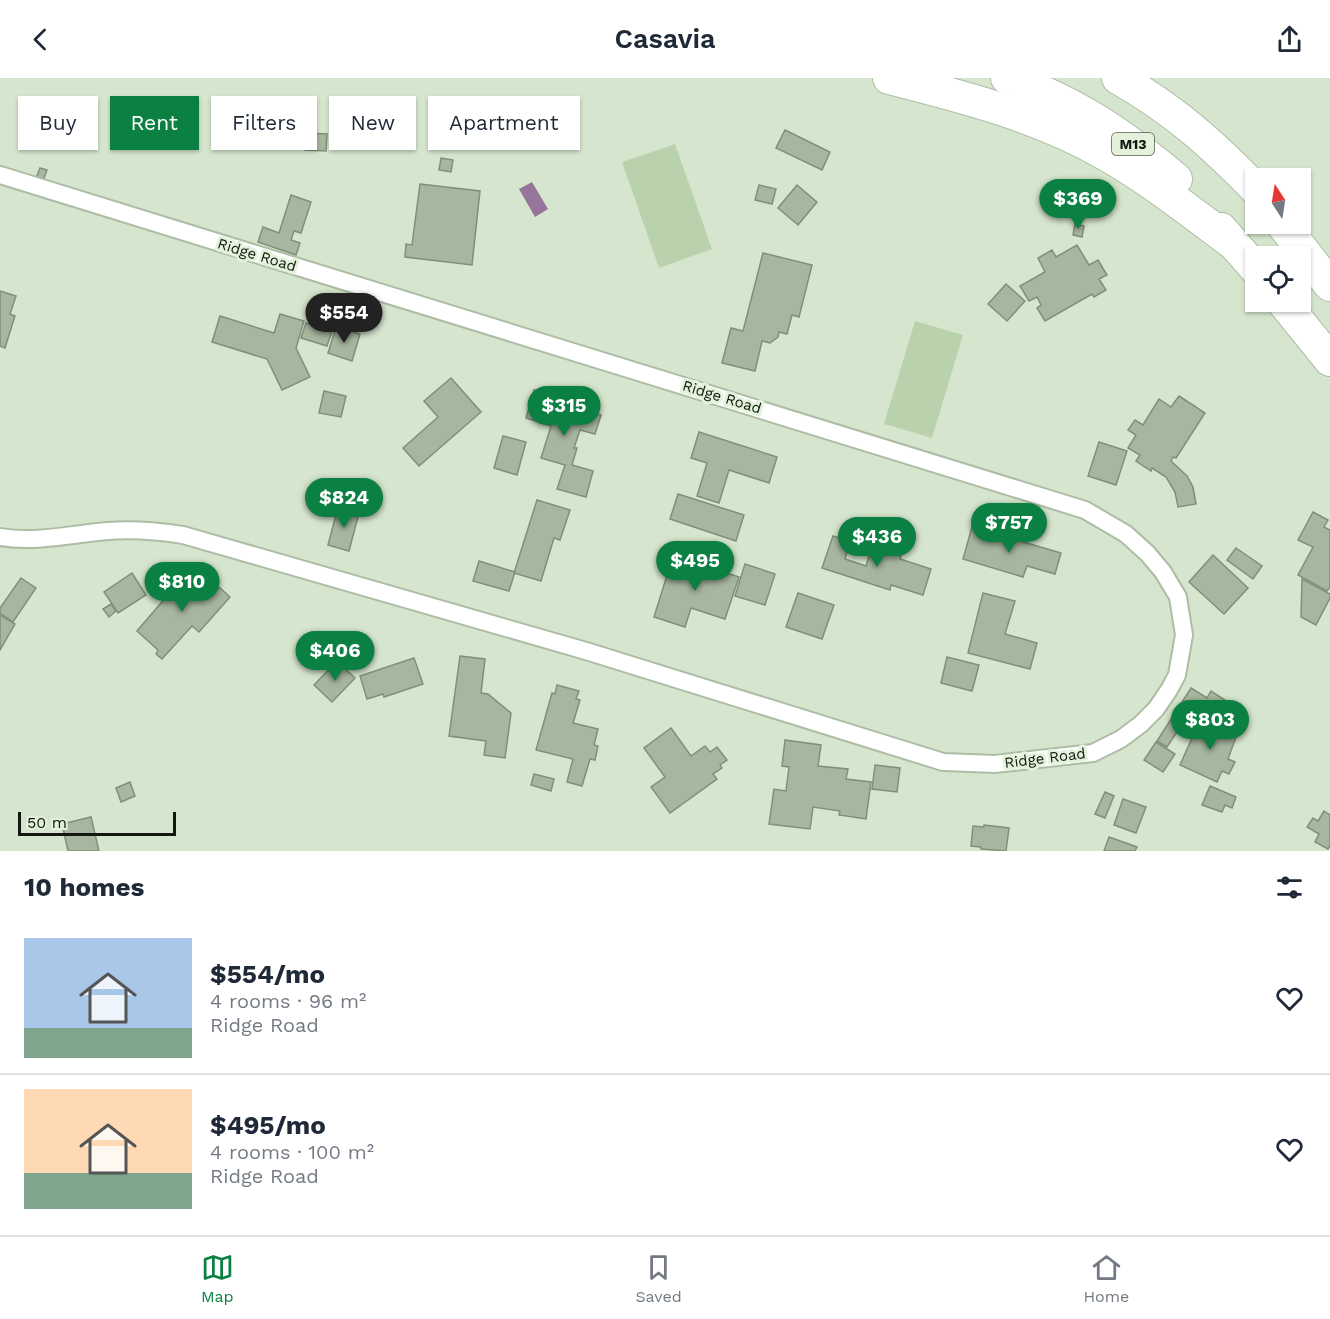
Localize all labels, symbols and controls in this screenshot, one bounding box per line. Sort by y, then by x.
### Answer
icon: back [24,23,57,56]
text: Casavia [614,23,716,55]
icon: share [1273,23,1306,56]
chip: Buy [18,96,98,150]
chip: Rent [110,96,199,150]
chip: Filters [211,96,317,150]
chip: New [329,96,416,150]
chip: Apartment [428,96,580,150]
road number: M13 [1112,133,1154,155]
north arrow [1245,168,1311,234]
map controls [1245,168,1311,312]
pin: $369 [1042,179,1114,230]
text: $369 [1053,186,1103,210]
street label: Ridge Road [215,234,299,276]
button: locate [1245,246,1311,312]
pin: $554 [308,293,380,344]
text: $554 [319,300,369,324]
street label: Ridge Road [680,376,764,418]
pin: $315 [528,386,600,437]
text: $315 [542,393,586,417]
pin: $824 [308,478,380,529]
text: $824 [319,485,369,509]
pin: $757 [973,503,1045,554]
text: $757 [985,510,1033,534]
pin: $436 [841,517,913,568]
text: $436 [852,524,902,548]
pin: $495 [659,541,731,592]
text: $495 [670,548,720,572]
pin: $810 [146,562,218,613]
text: $810 [159,569,205,593]
pin: $406 [299,631,371,682]
text: $406 [310,638,360,662]
pin: $803 [1174,700,1246,751]
text: $803 [1185,707,1235,731]
street label: Ridge Road [1003,744,1087,772]
scale bar [18,809,176,836]
text: 50 m [27,813,67,832]
icon: filters [1273,871,1306,904]
text: 10 homes [24,872,144,902]
text: $554/mo [210,959,325,989]
icon: home [72,962,144,1034]
icon: heart [1273,982,1306,1015]
text: 4 rooms · 96 m² [210,989,366,1013]
text: Ridge Road [210,1013,319,1037]
text: $495/mo [210,1110,326,1140]
icon: home [72,1113,144,1185]
icon: heart [1273,1133,1306,1166]
text: 4 rooms · 100 m² [210,1140,374,1164]
text: Ridge Road [210,1164,319,1188]
tab: Map [201,1251,234,1306]
tab: Saved [635,1251,682,1306]
tab: Home [1083,1251,1129,1306]

